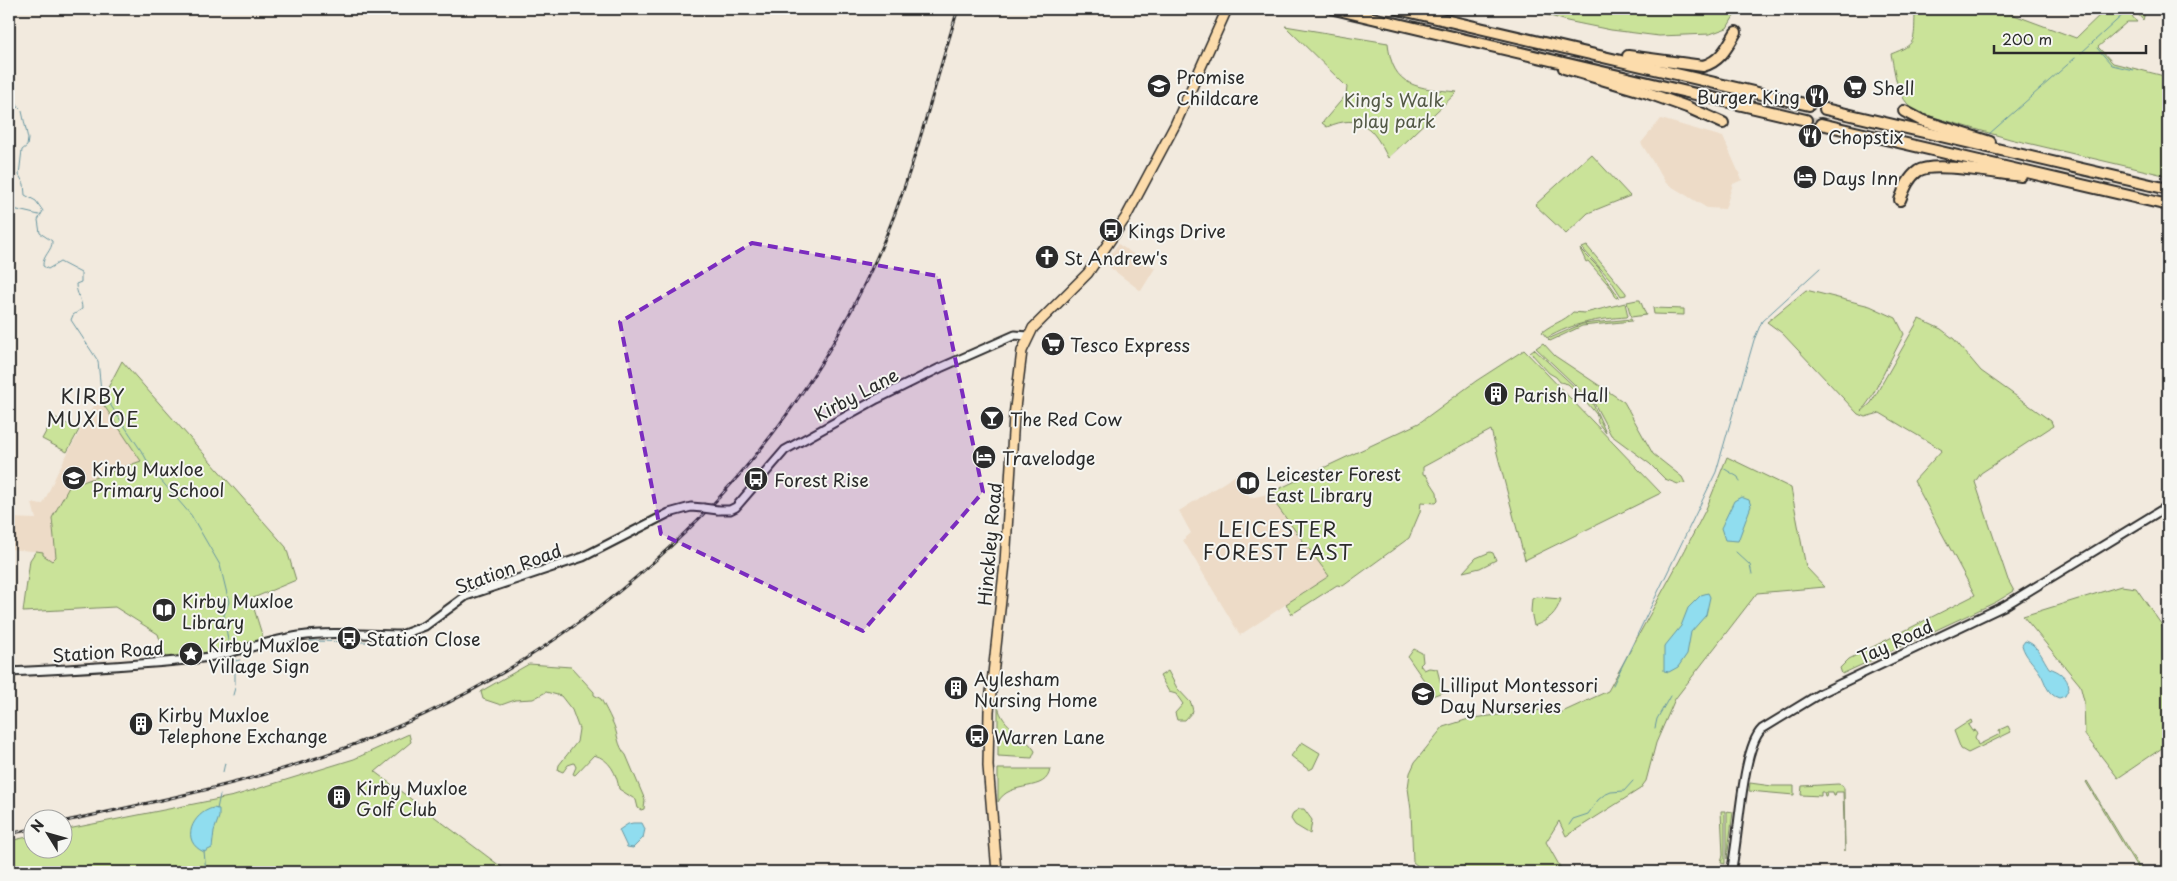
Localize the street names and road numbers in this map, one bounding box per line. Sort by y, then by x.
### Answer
street label: Kirby Lane [809,360,903,428]
street label: Hinckley Road [970,481,1008,607]
street label: Station Road [451,536,565,600]
street label: Tay Road [1853,612,1937,670]
street label: Station Road [51,634,165,668]

